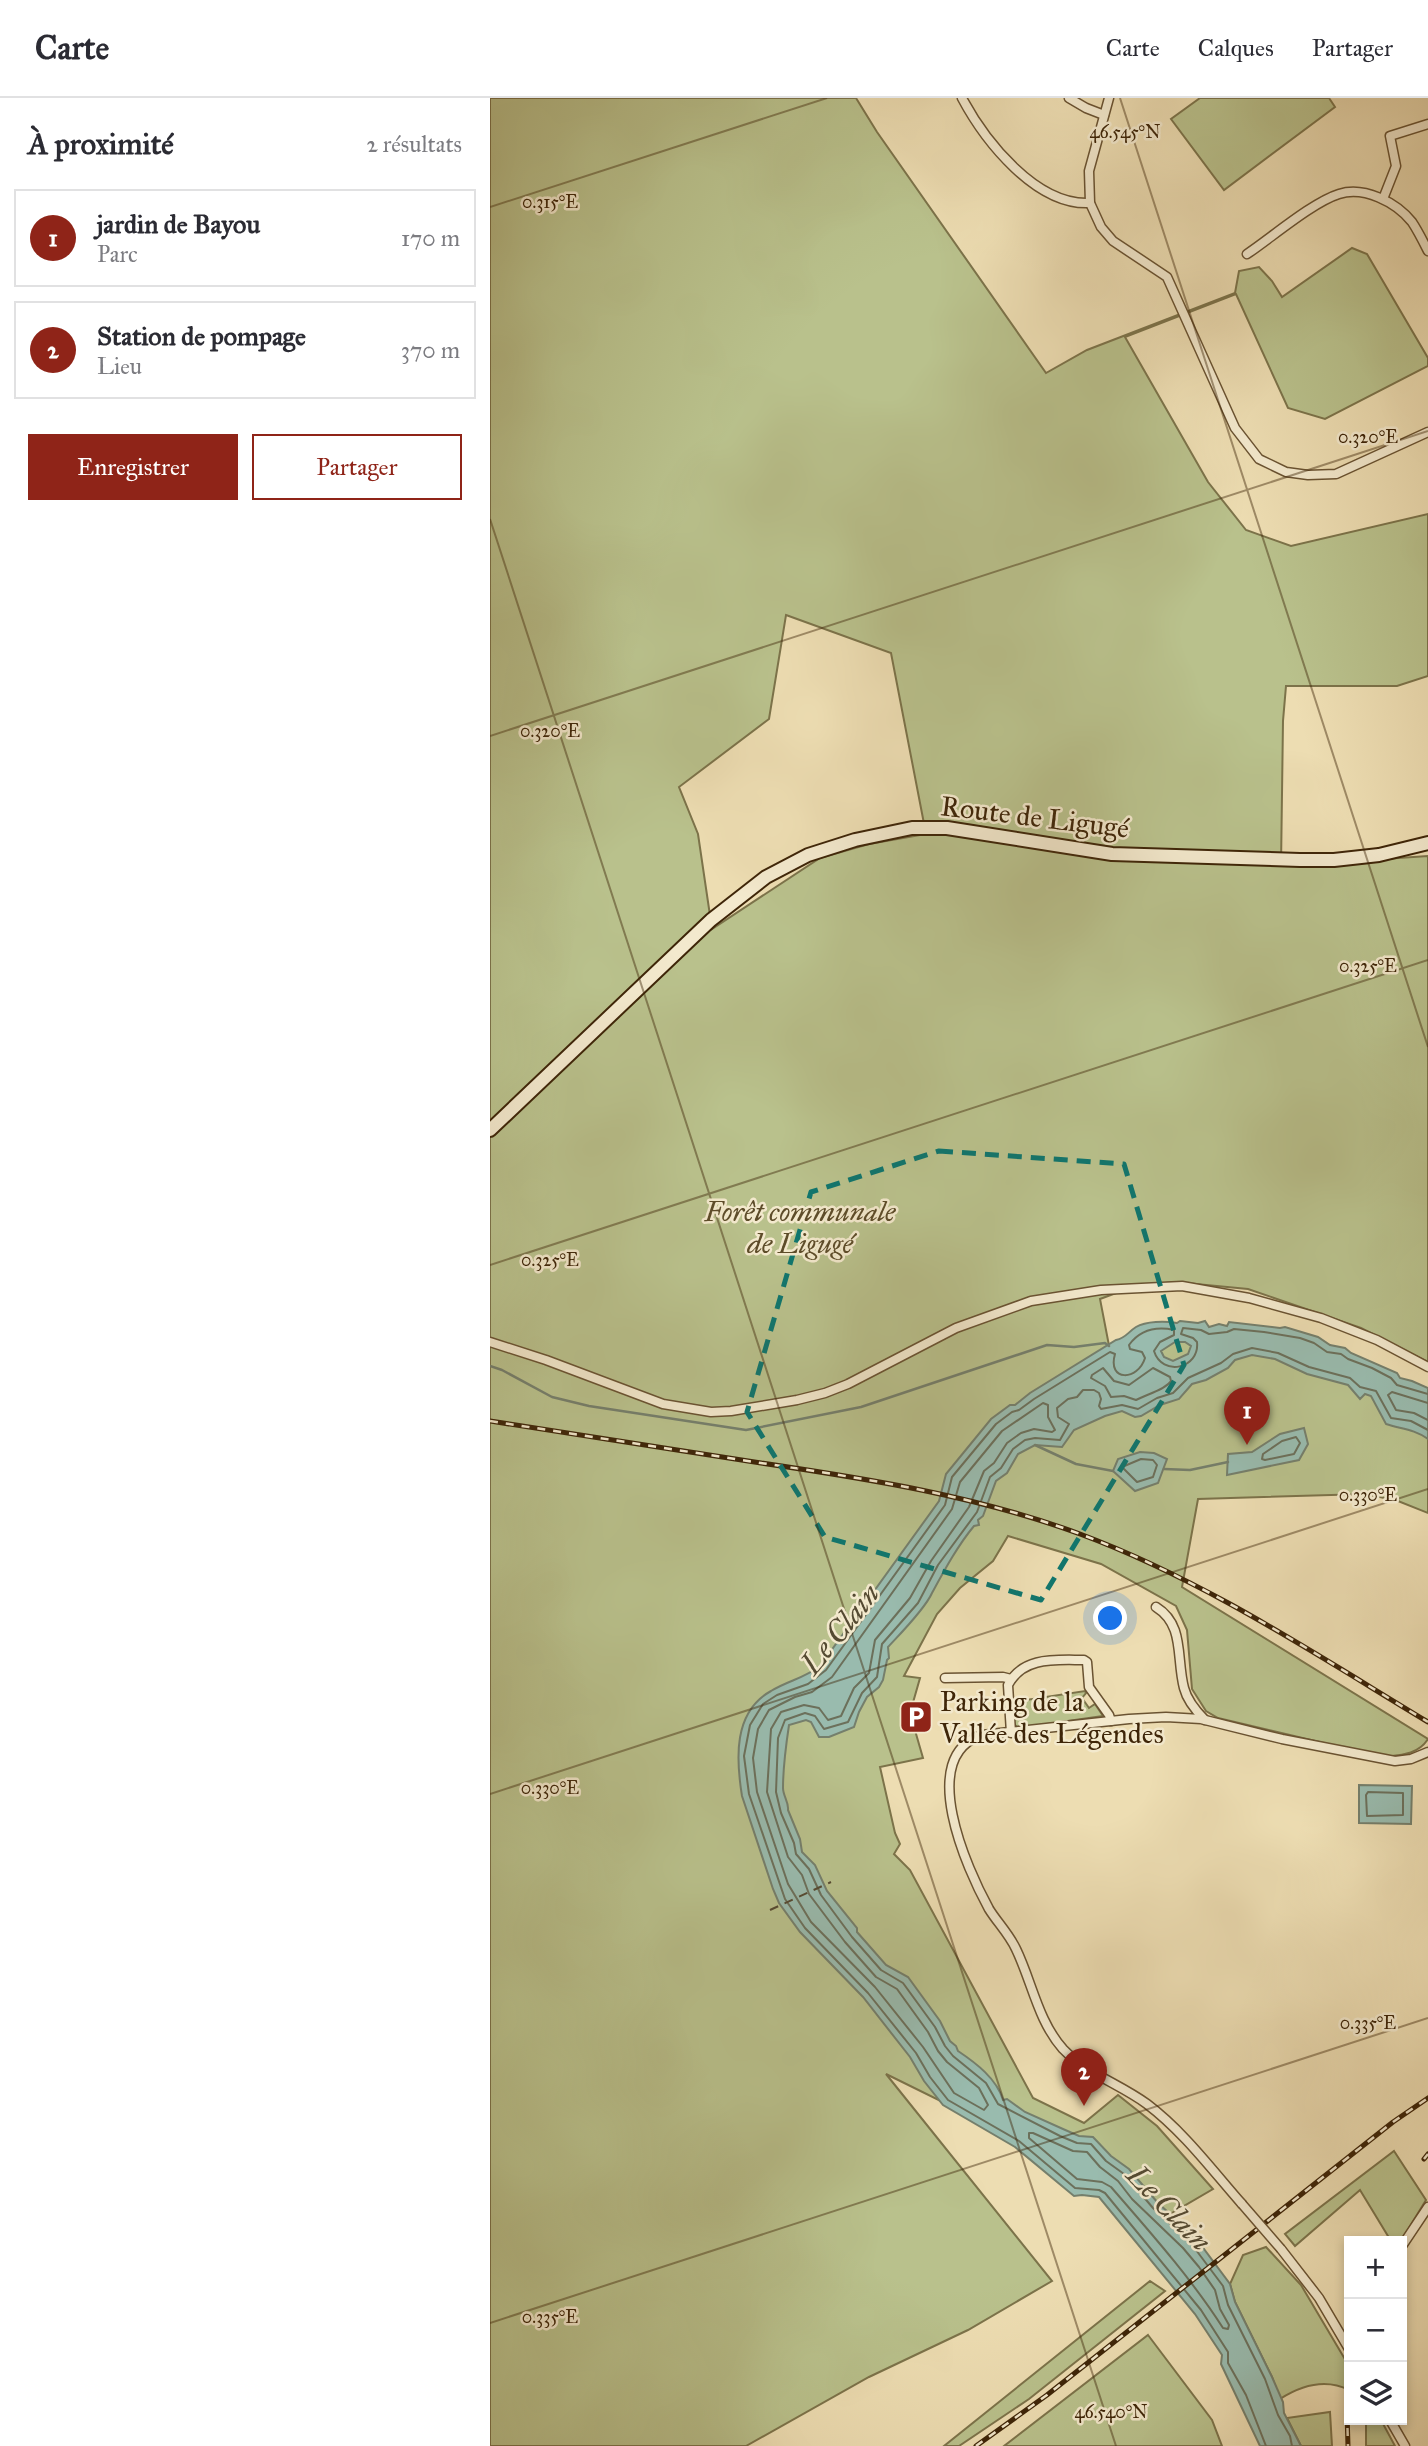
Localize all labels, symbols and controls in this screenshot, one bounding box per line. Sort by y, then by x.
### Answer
text: Carte [35,28,109,68]
text: Carte [1106,33,1160,63]
text: Calques [1198,33,1274,63]
text: Partager [1312,33,1393,63]
text: 46.545°N [1090,121,1160,143]
text: À proximité [28,126,174,162]
text: 2 résultats [366,130,462,158]
text: 0.315°E [522,191,578,213]
text: jardin de Bayou [97,208,260,240]
text: 1 [48,224,58,252]
text: 170 m [401,224,460,252]
text: Parc [97,240,138,268]
text: Station de pompage [97,320,306,352]
text: 2 [47,336,59,364]
text: 370 m [401,336,460,364]
text: Lieu [97,352,142,380]
text: 0.320°E [1338,426,1398,448]
button: Enregistrer [28,434,238,500]
button: Partager [252,434,462,500]
text: 0.320°E [520,720,580,742]
street label: Route de Ligugé [939,788,1131,846]
text: 0.325°E [1339,955,1397,977]
park label: Forêt communale de Ligugé [704,1194,896,1261]
text: 0.325°E [521,1249,579,1271]
pin: 1 [1224,1387,1270,1445]
text: 0.330°E [1339,1484,1397,1506]
water label: Le Clain [791,1576,888,1683]
your location [1093,1601,1127,1635]
place label: Parking de la Vallée des Légendes [939,1684,1164,1751]
parking icon: Parking de la Vallée des Légendes [897,1698,935,1736]
text: 0.330°E [521,1777,579,1799]
text: 0.335°E [1340,2012,1396,2034]
pin: 2 [1061,2048,1107,2106]
water label: Le Clain [1118,2156,1219,2259]
map controls [1344,2236,1407,2425]
button: + [1344,2236,1407,2299]
button: − [1344,2299,1407,2362]
text: 0.335°E [522,2306,578,2328]
button: layers [1344,2362,1407,2425]
text: 46.540°N [1075,2401,1147,2423]

